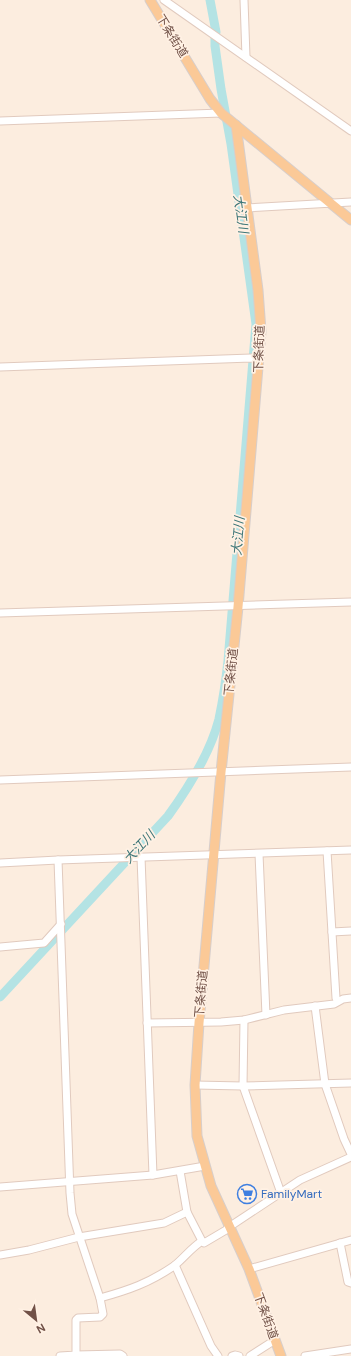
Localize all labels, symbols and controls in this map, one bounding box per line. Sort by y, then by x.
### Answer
street label: 下条街道 [152,11,192,61]
water label: 大江川 [230,193,252,236]
street label: 下条街道 [250,325,268,373]
water label: 大江川 [228,514,248,556]
street label: 下条街道 [221,647,241,697]
water label: 大江川 [119,825,160,867]
street label: 下条街道 [191,969,211,1019]
supermarket icon: FamilyMart [236,1183,258,1205]
place label: FamilyMart [261,1186,323,1202]
street label: 下条街道 [250,1291,282,1341]
north arrow [16,1300,56,1340]
text: N [34,1321,48,1337]

